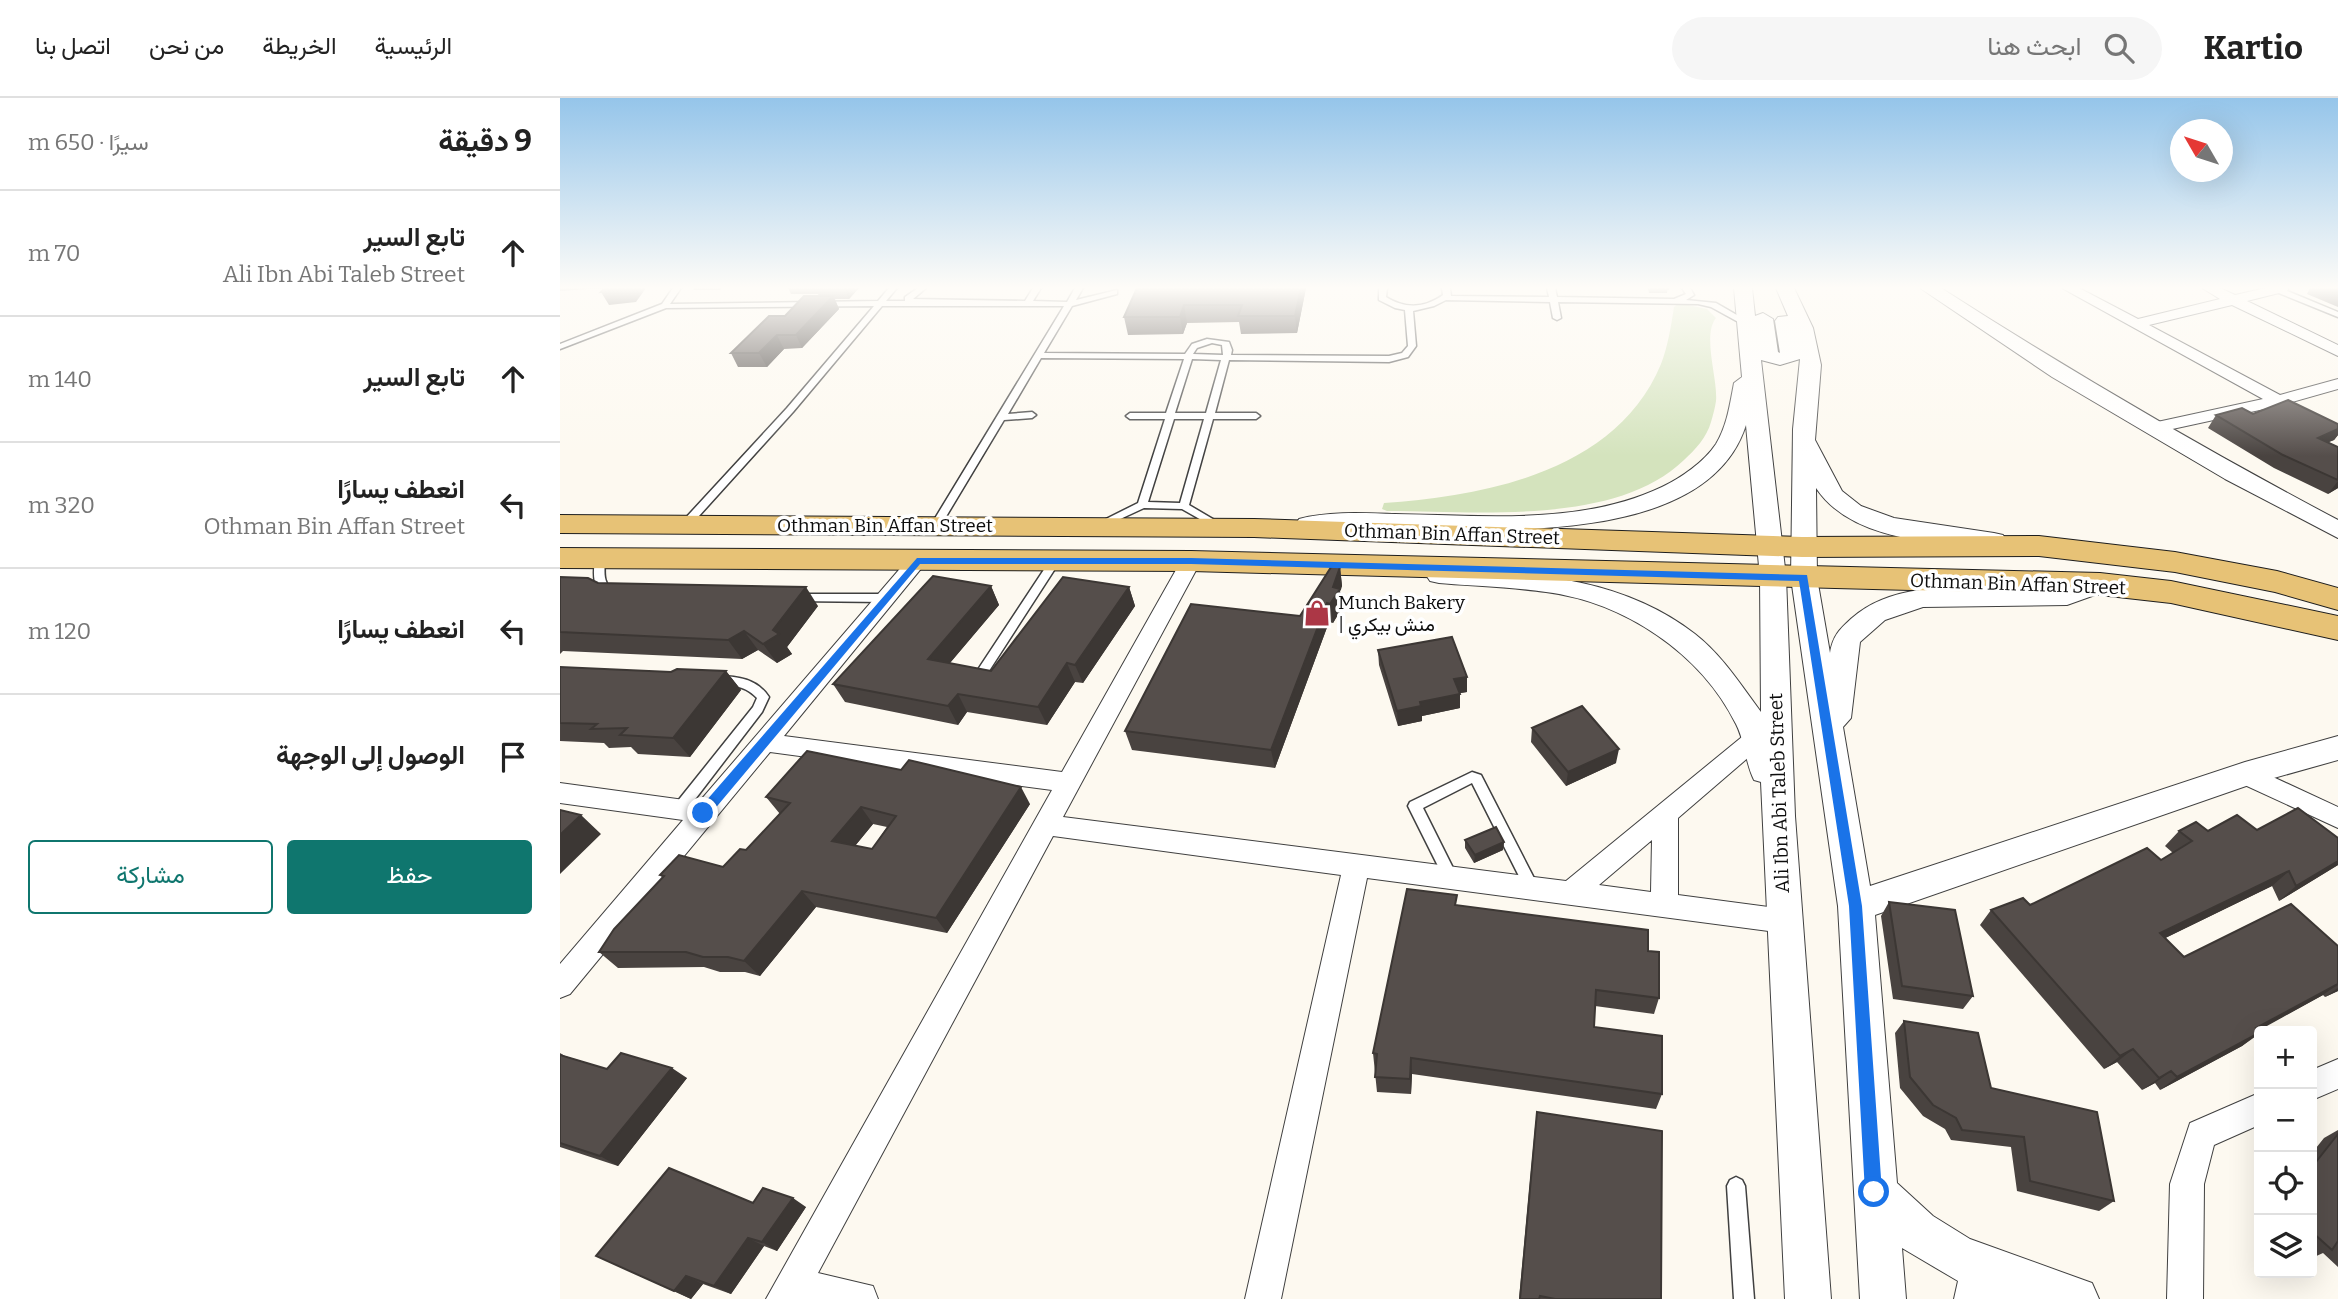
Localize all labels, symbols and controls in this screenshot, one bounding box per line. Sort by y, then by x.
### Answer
search box [1672,17,2162,80]
text: Kartio [2204,28,2303,68]
icon: search [2100,29,2138,67]
text: ابحث هنا [1987,31,2082,62]
text: اتصل بنا [35,32,111,60]
text: من نحن [149,32,224,60]
text: الخريطة [262,32,337,60]
text: الرئيسية [375,32,452,60]
north arrow [2170,119,2233,182]
text: 9 دقيقة [438,123,532,159]
text: سيرًا · 650 m [28,128,149,156]
text: تابع السير [363,222,465,253]
icon: ahead [494,234,532,272]
text: 70 m [28,239,80,267]
text: Ali Ibn Abi Taleb Street [223,260,465,288]
icon: ahead [494,360,532,398]
text: تابع السير [363,362,465,393]
text: 140 m [28,365,92,393]
text: انعطف يسارًا [337,474,465,505]
icon: left [494,486,532,524]
text: 320 m [28,491,95,519]
text: Othman Bin Affan Street [204,512,465,540]
street label: Othman Bin Affan Street [777,514,993,537]
street label: Othman Bin Affan Street [1344,519,1560,549]
street label: Othman Bin Affan Street [1910,569,2126,599]
place label: Munch Bakery | منش بيكري [1338,591,1466,640]
shop icon: Munch Bakery | منش بيكري [1302,598,1332,628]
icon: left [494,612,532,650]
text: انعطف يسارًا [337,614,465,645]
text: 120 m [28,617,91,645]
street label: Ali Ibn Abi Taleb Street [1764,692,1794,893]
icon: arrive [494,738,532,776]
text: الوصول إلى الوجهة [276,740,465,771]
route end [687,797,718,828]
button: مشاركة [28,840,273,914]
button: حفظ [287,840,532,914]
map controls [2254,1026,2317,1278]
button: + [2254,1026,2317,1089]
button: − [2254,1089,2317,1152]
button: locate [2254,1152,2317,1215]
route start [1858,1176,1889,1207]
button: layers [2254,1215,2317,1278]

